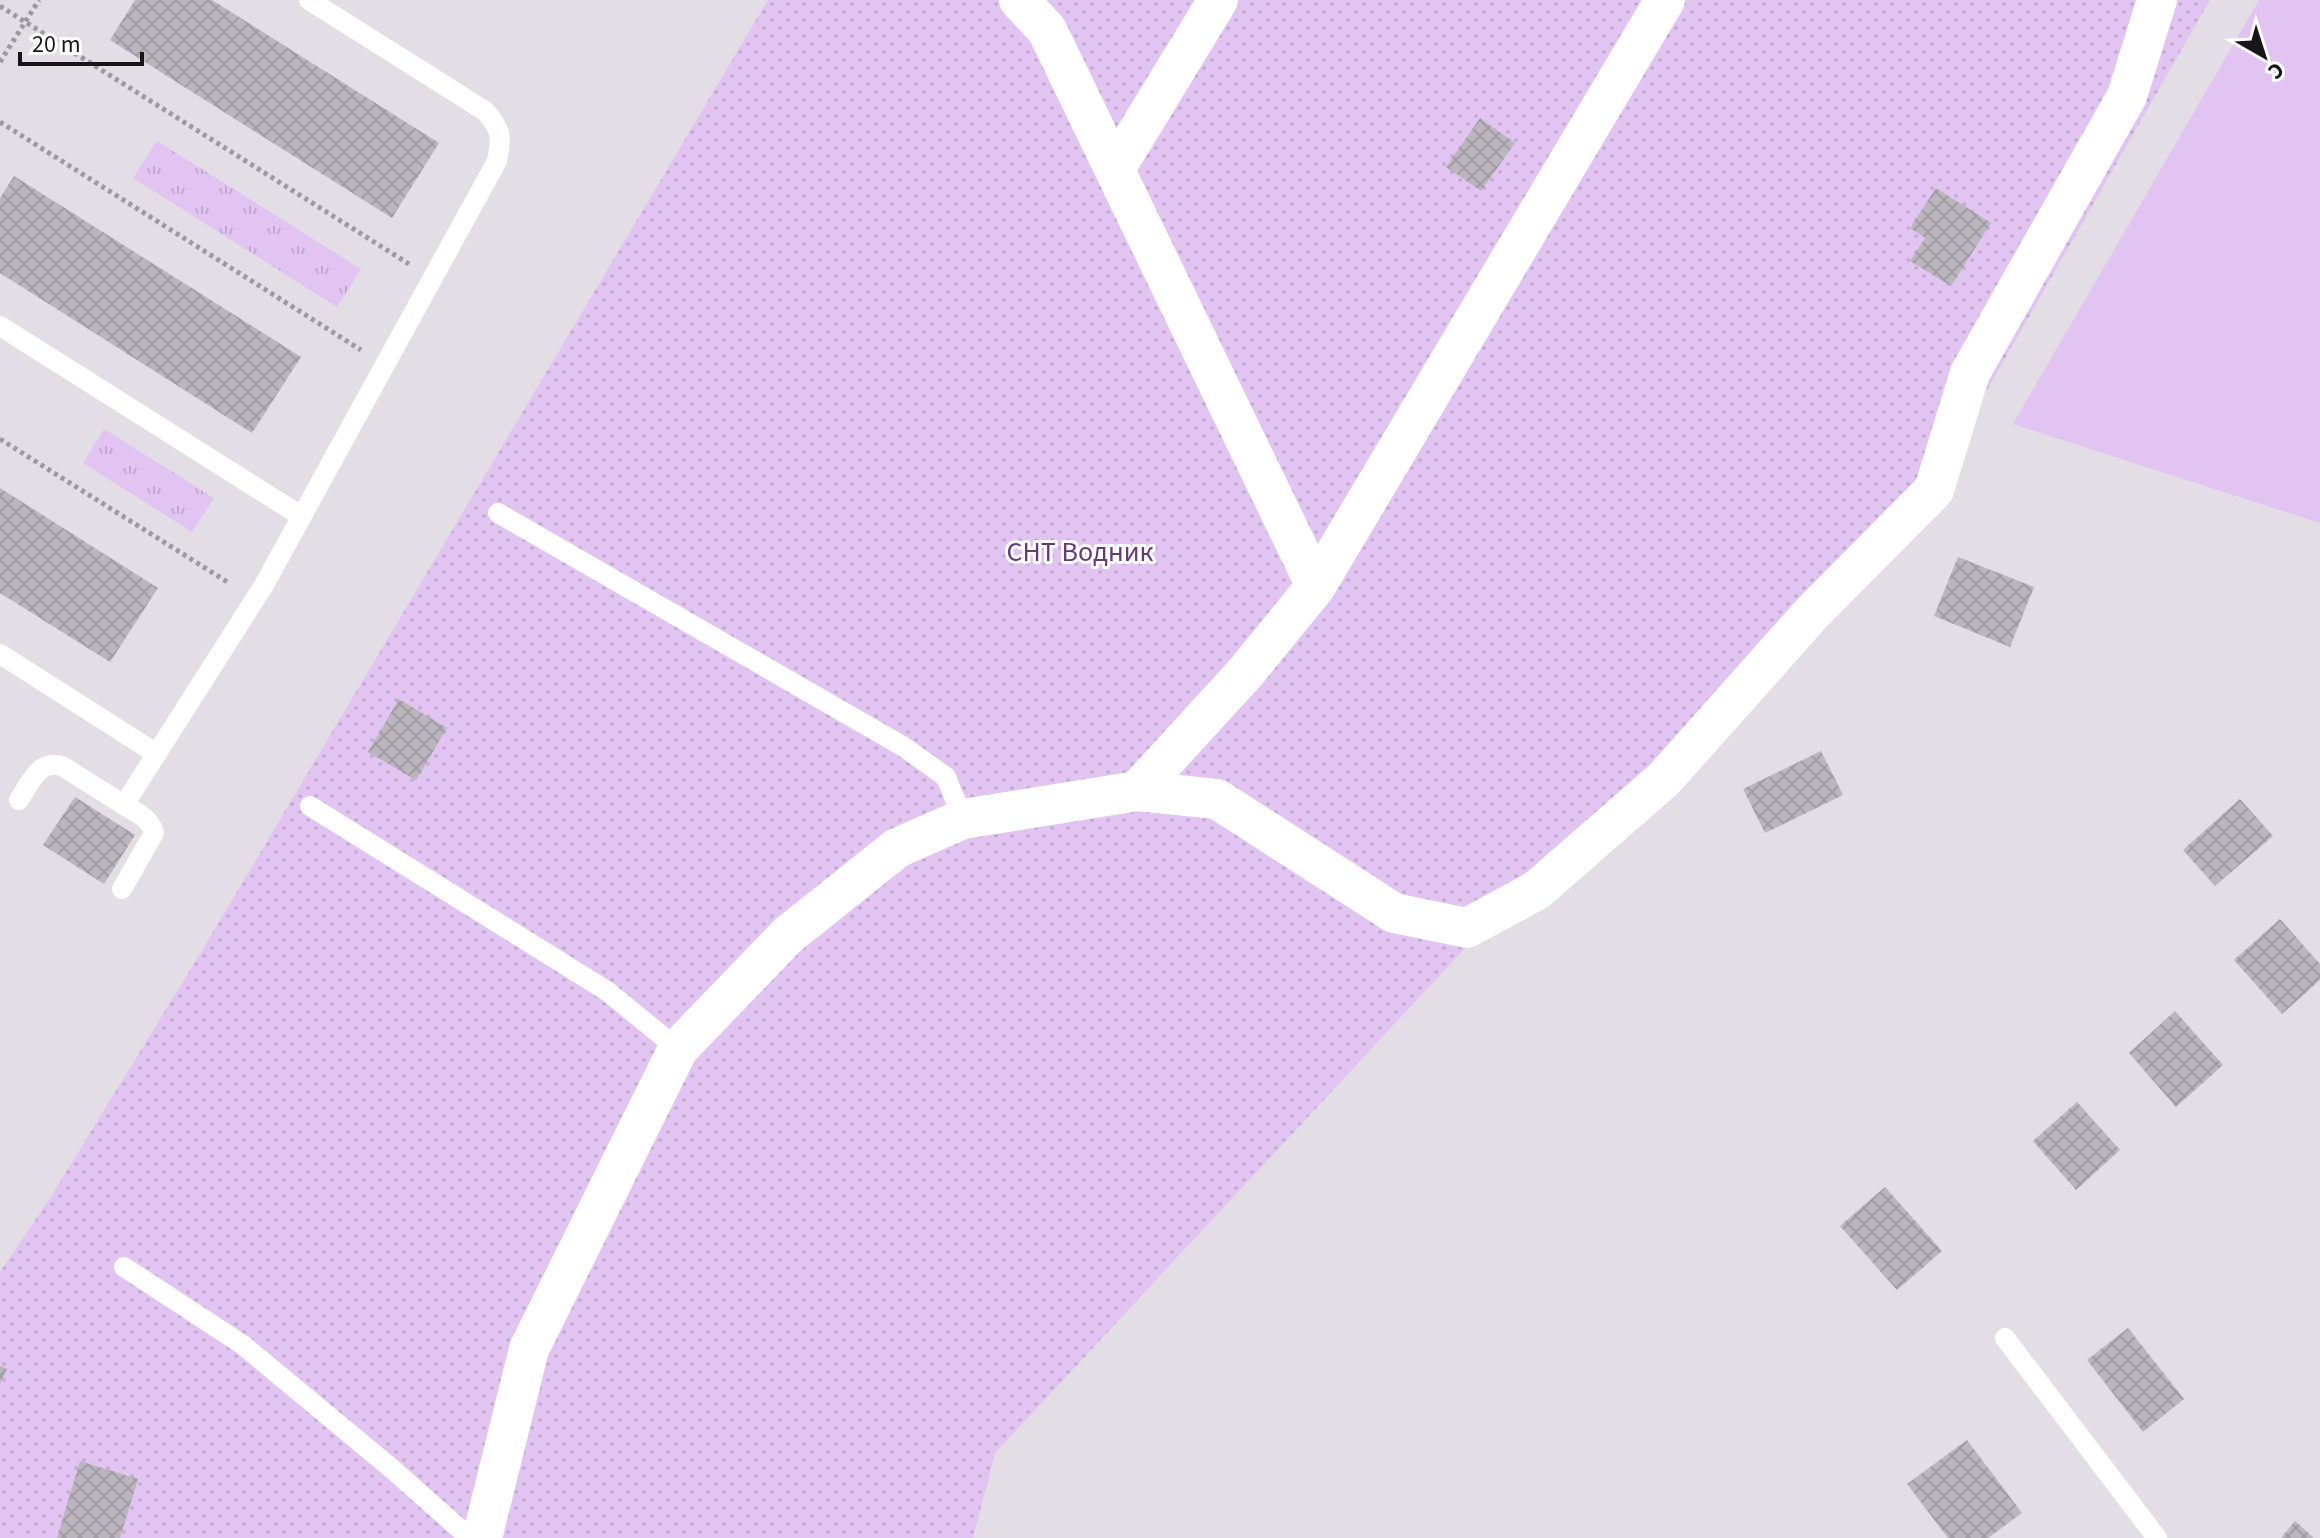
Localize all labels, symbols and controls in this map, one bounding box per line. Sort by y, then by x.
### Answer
scale bar [20,16,142,66]
north arrow [2224,16,2304,96]
text: 20 m [32,27,81,62]
text: С [2261,54,2291,87]
park label: СНТ Водник [1007,532,1154,572]

